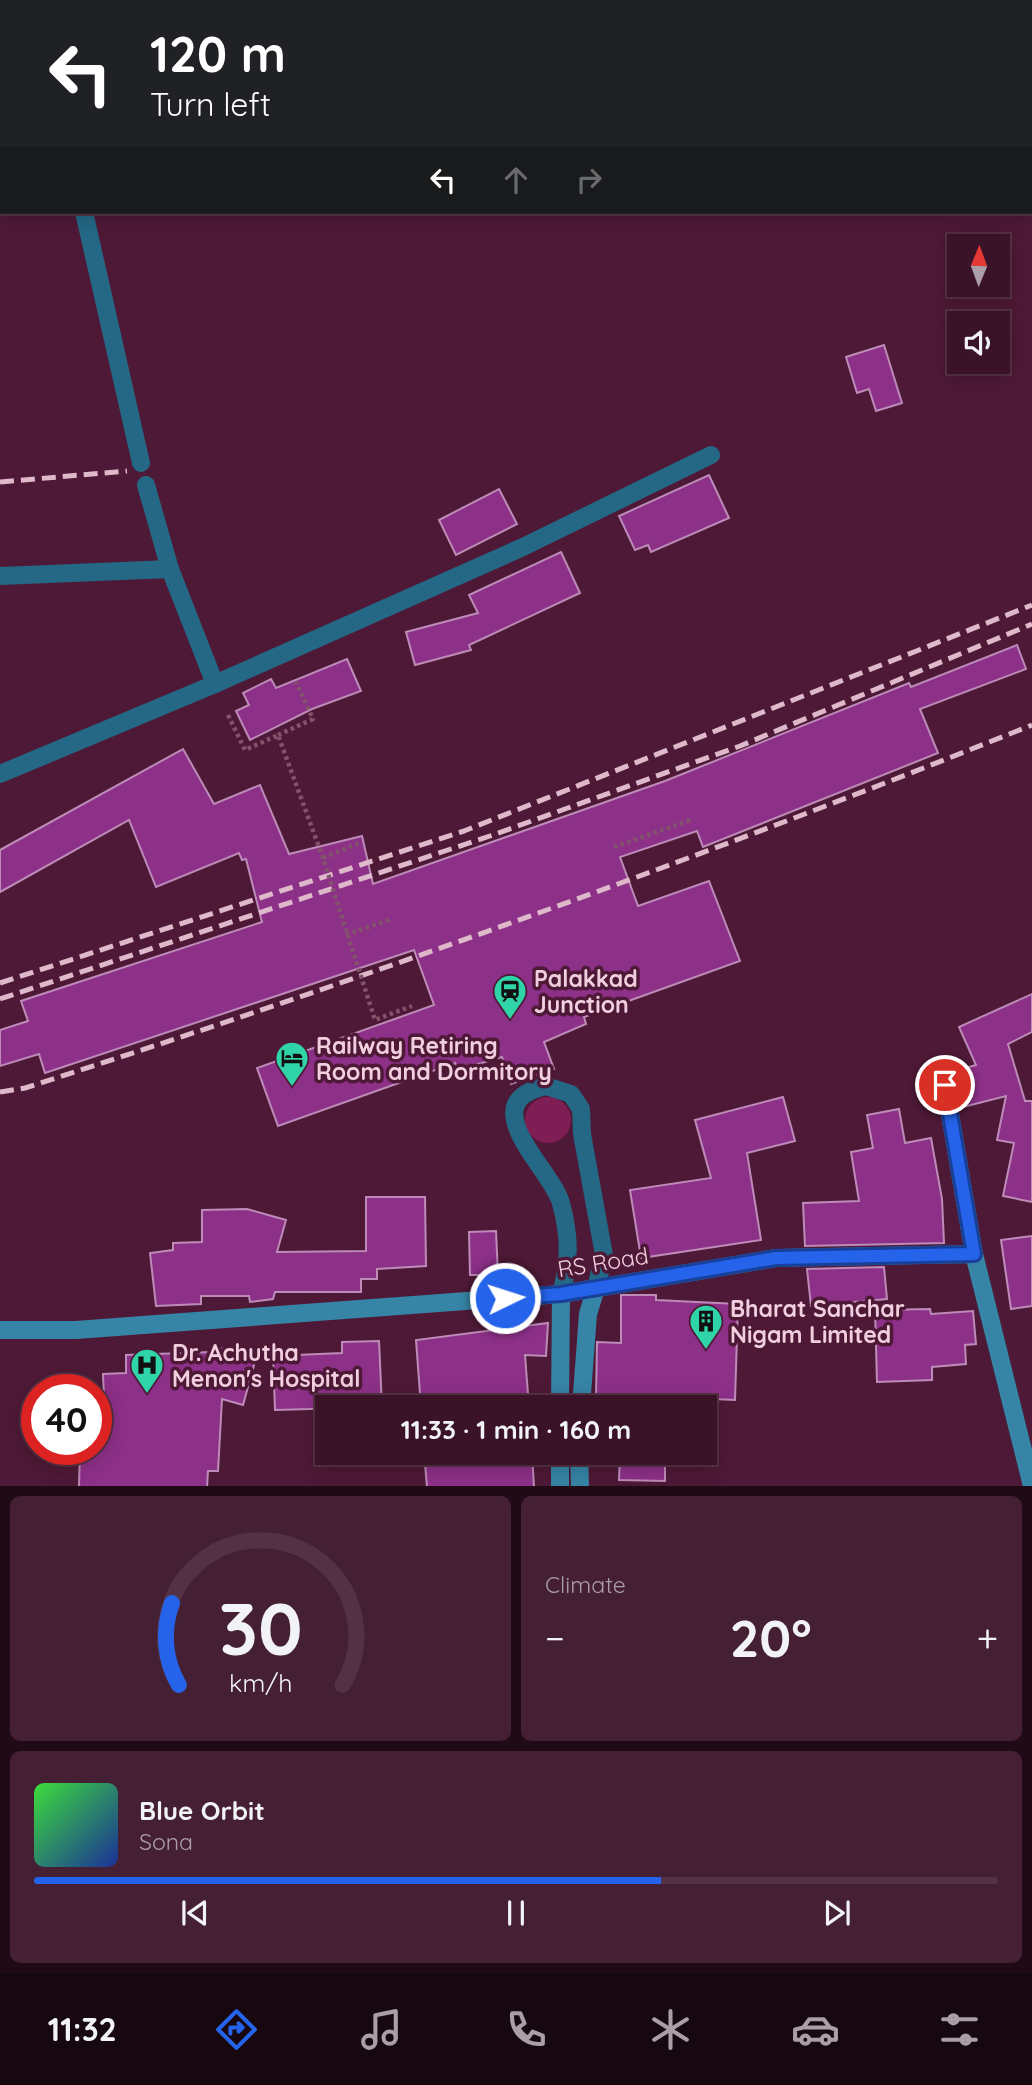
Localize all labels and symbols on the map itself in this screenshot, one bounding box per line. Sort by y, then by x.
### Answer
north arrow [947,234,1010,298]
place label: Palakkad Junction [534,964,638,1019]
station icon: Palakkad Junction [491,972,529,1021]
place label: Railway Retiring Room and Dormitory [316,1031,552,1086]
hotel icon: Railway Retiring Room and Dormitory [273,1039,311,1088]
pin [915,1055,975,1115]
street label: RS Road [555,1241,651,1283]
position arrow [468,1261,542,1335]
place label: Bharat Sanchar Nigam Limited [730,1294,905,1349]
building icon: Bharat Sanchar Nigam Limited [687,1302,725,1351]
place label: Dr. Achutha Menon's Hospital [172,1338,361,1393]
hospital icon: Dr. Achutha Menon's Hospital [128,1346,166,1395]
speed limit sign: 40 [21,1374,112,1465]

